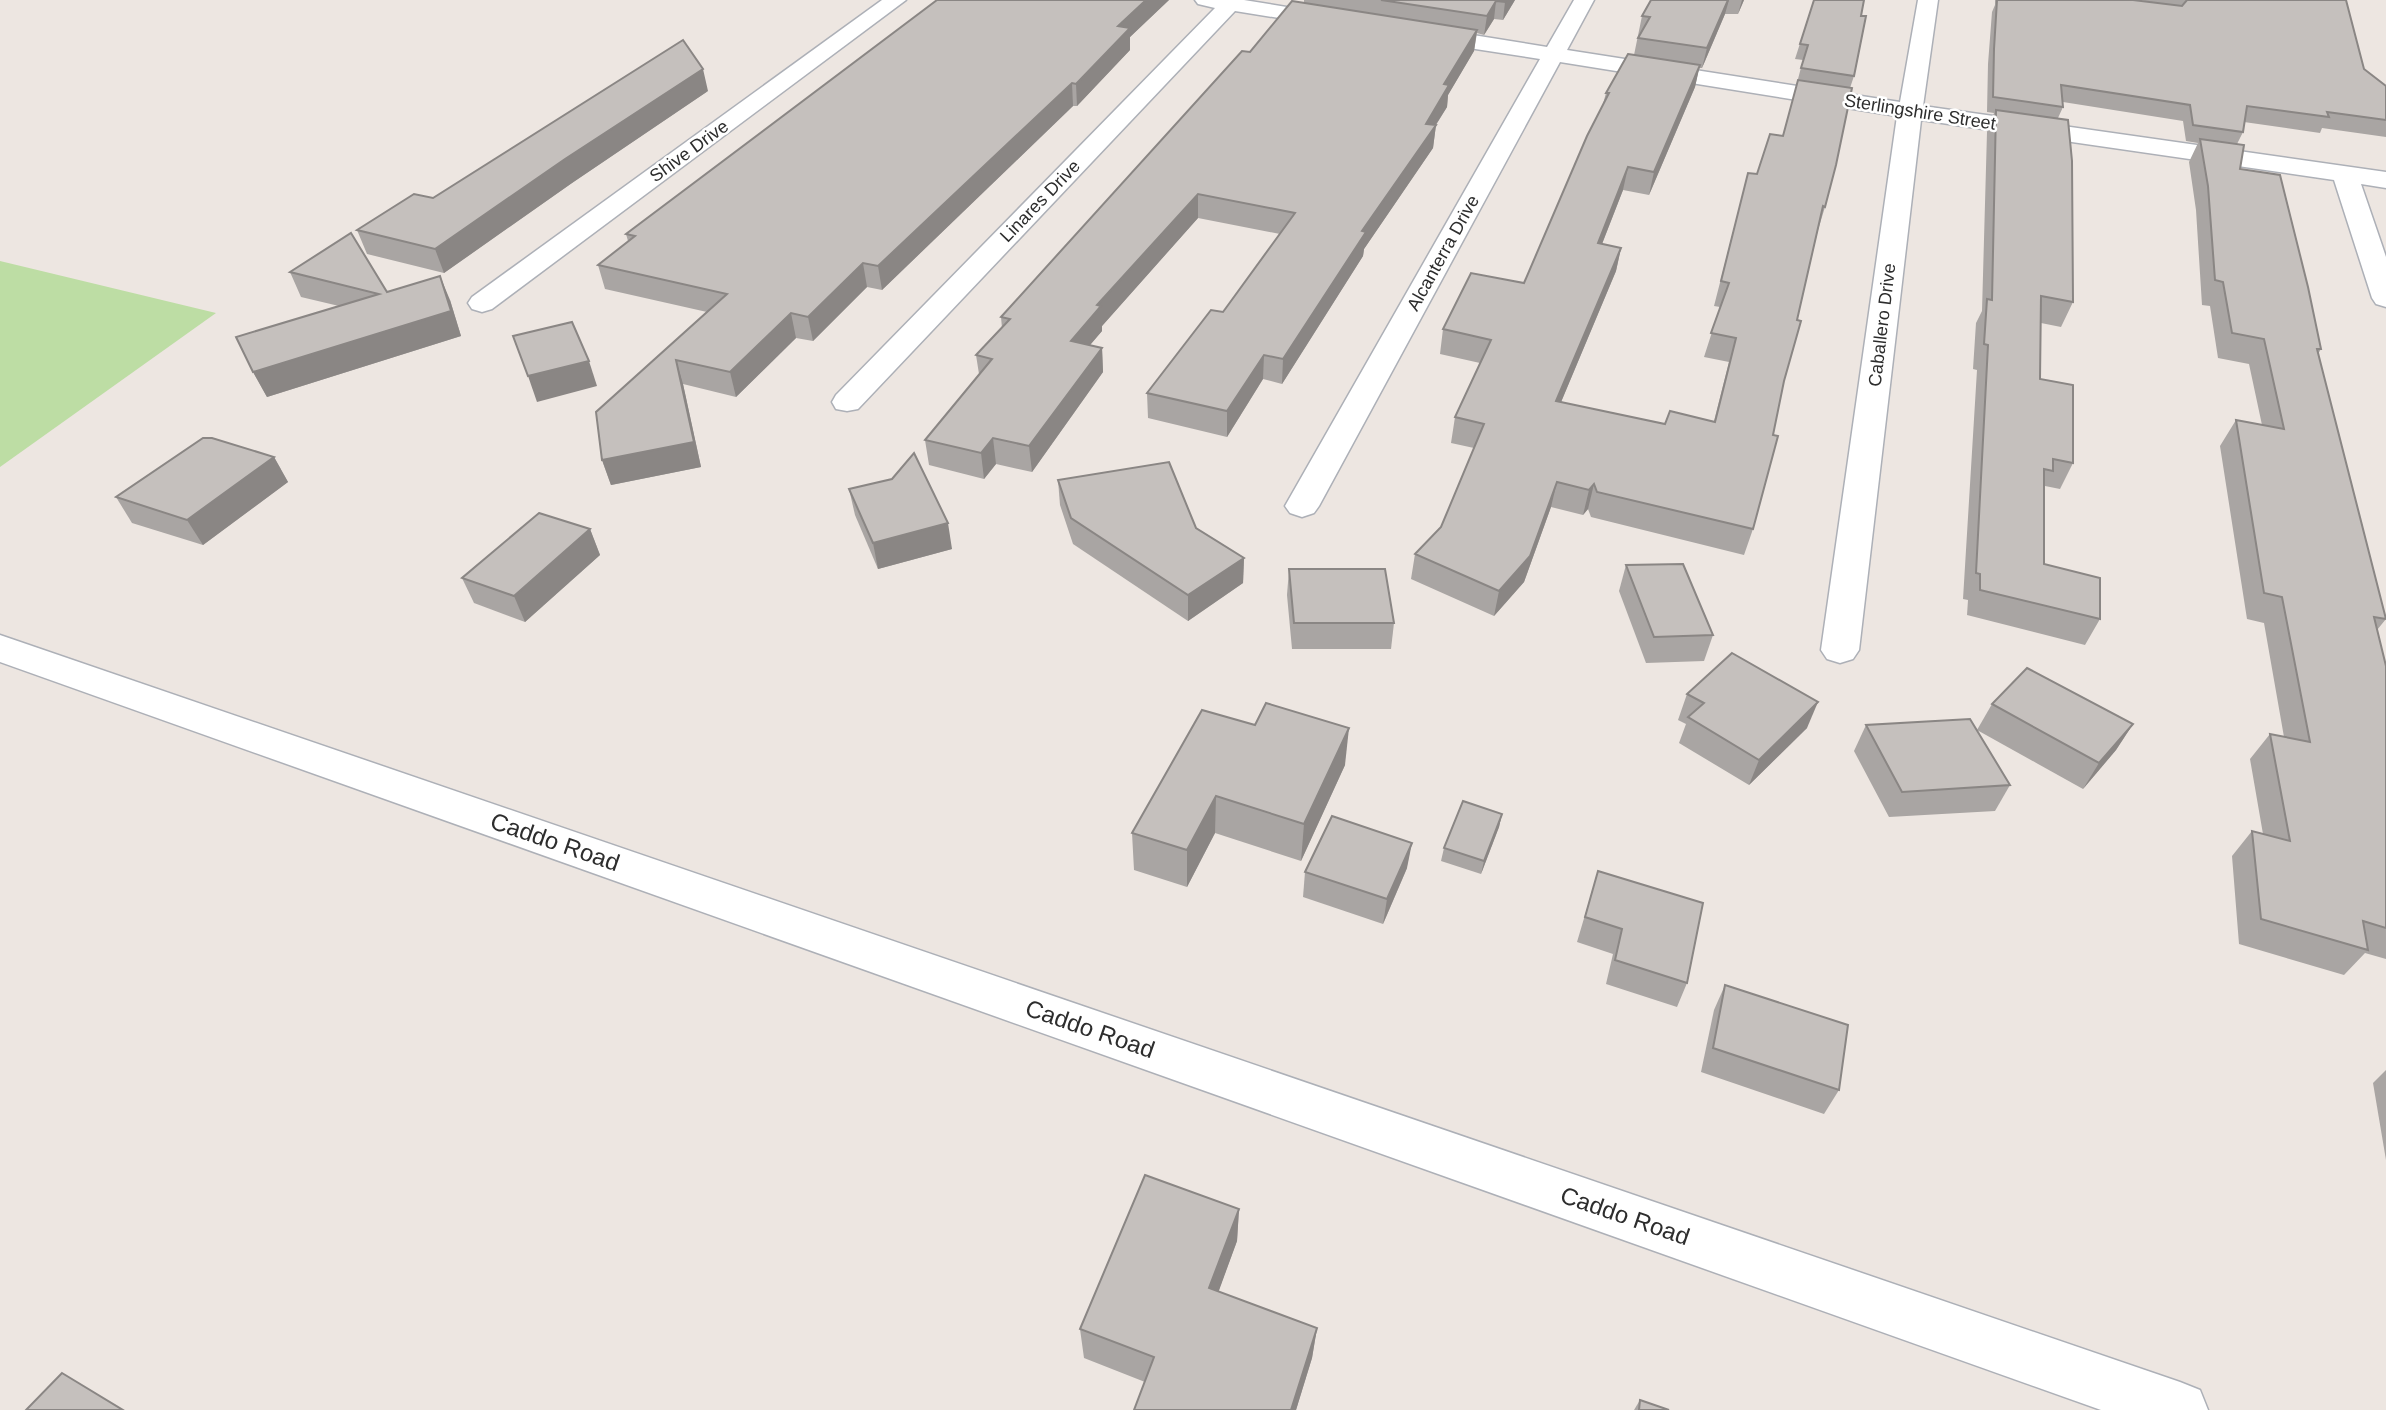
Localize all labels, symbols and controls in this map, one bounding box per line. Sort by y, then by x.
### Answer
street label: Sterlingshire Street [1843,90,1997,134]
street label: Shive Drive [646,116,732,186]
street label: Linares Drive [996,156,1084,246]
street label: Alcanterra Drive [1403,192,1483,314]
street label: Caballero Drive [1865,262,1899,388]
street label: Caddo Road [487,807,623,876]
street label: Caddo Road [1022,994,1158,1063]
street label: Caddo Road [1557,1181,1693,1250]

